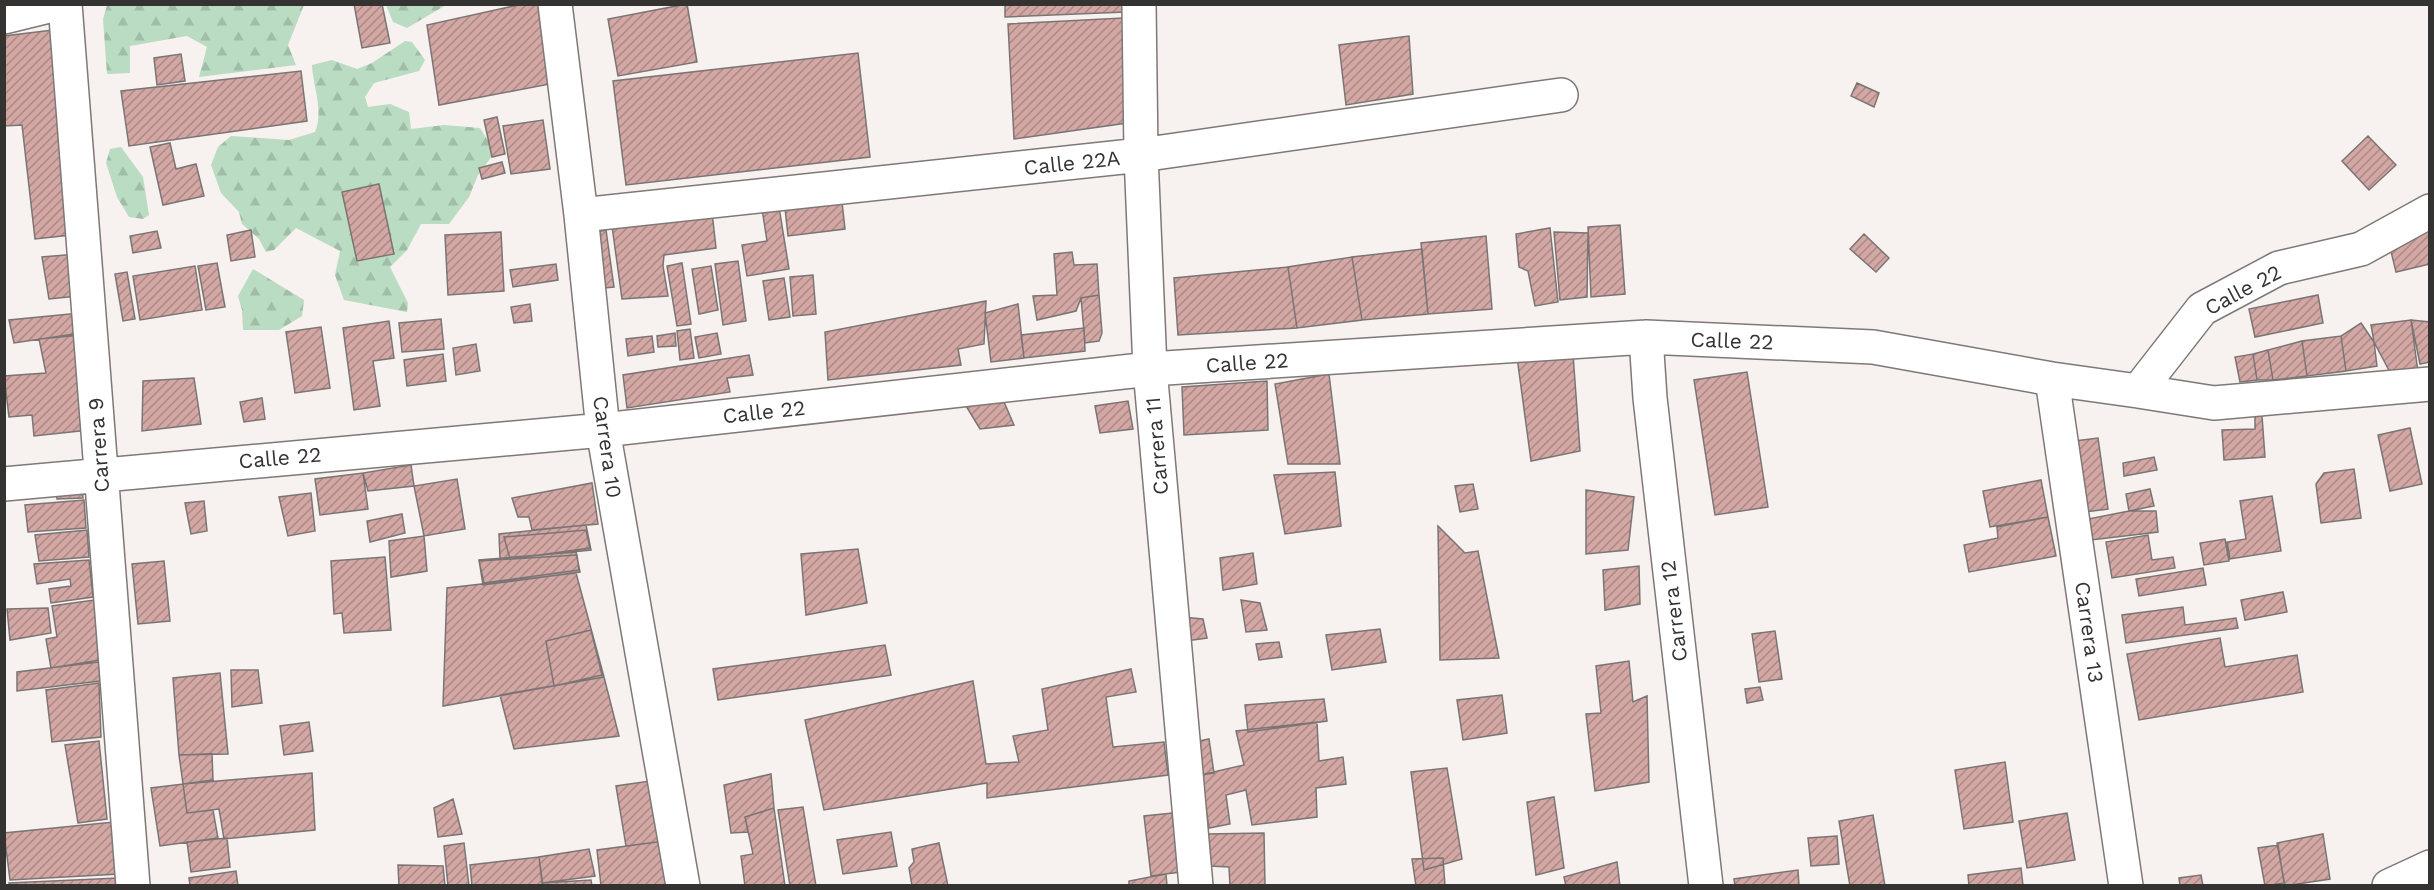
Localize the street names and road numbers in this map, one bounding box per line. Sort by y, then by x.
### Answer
street label: Calle 22A [1023,145,1122,180]
street label: Calle 22 [2200,259,2285,320]
street label: Calle 22 [1690,327,1774,354]
street label: Calle 22 [1205,347,1289,378]
street label: Carrera 10 [588,394,627,500]
street label: Calle 22 [721,395,806,428]
street label: Carrera 11 [1140,396,1173,496]
street label: Carrera 9 [83,397,114,493]
street label: Calle 22 [238,441,322,474]
street label: Carrera 12 [1655,559,1692,663]
street label: Carrera 13 [2070,580,2109,684]

